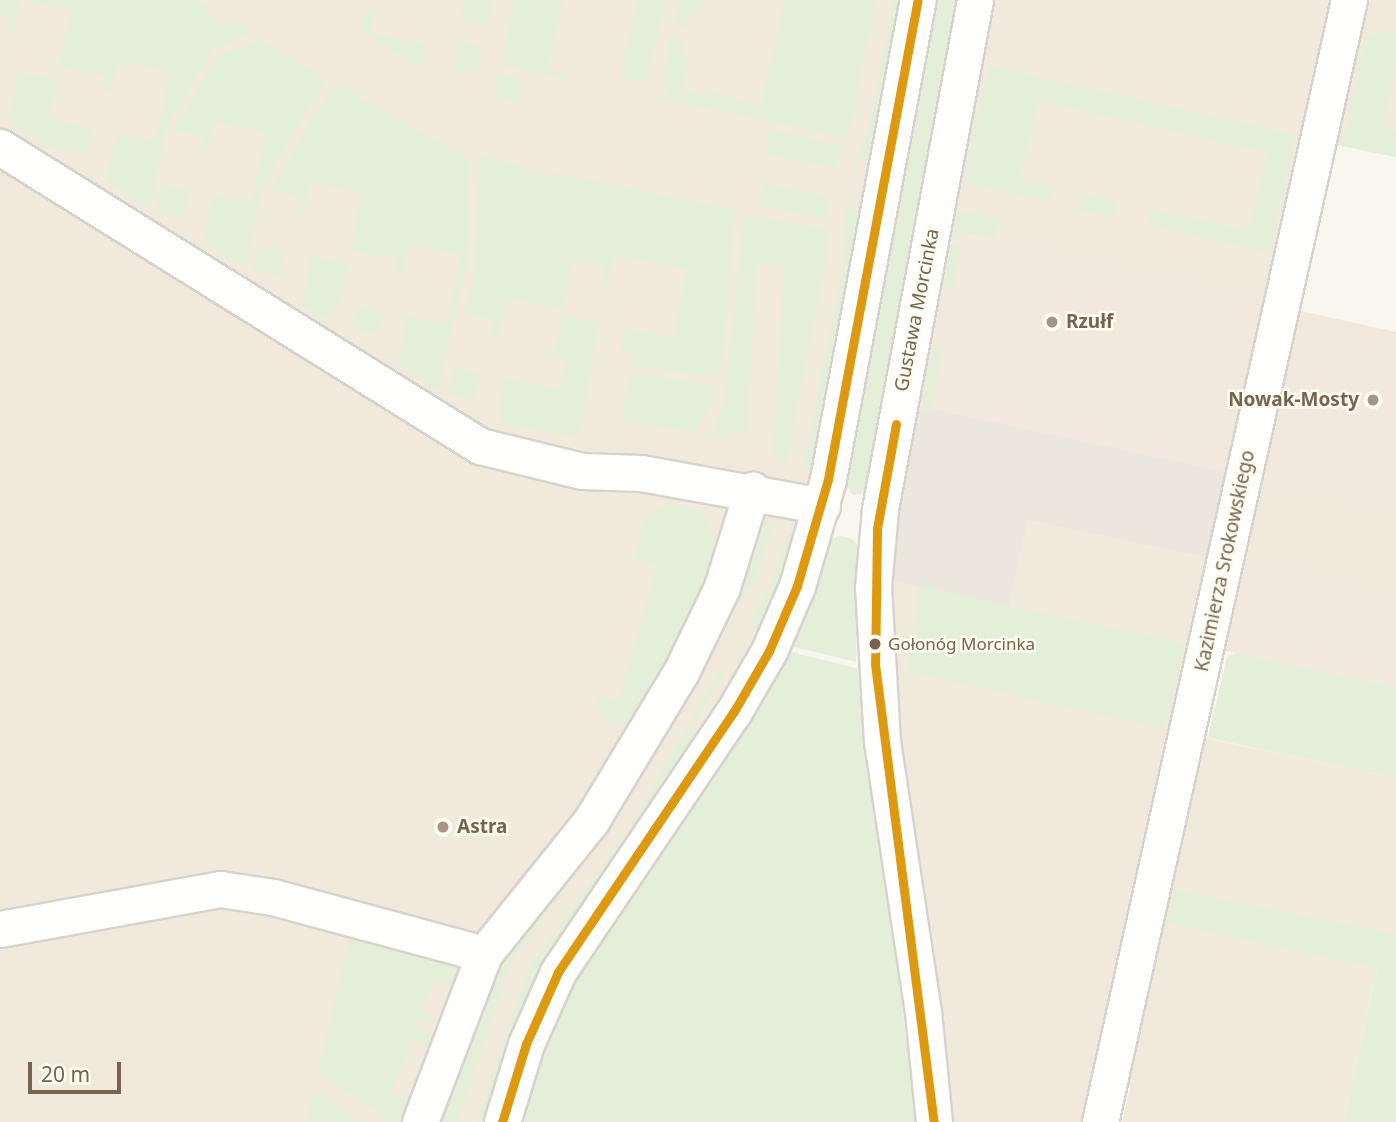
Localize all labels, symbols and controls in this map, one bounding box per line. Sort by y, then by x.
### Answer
street label: Gustawa Morcinka [890,227,944,393]
place label: Rzułf [1066,311,1113,333]
marker: Rzułf [1044,314,1060,330]
place label: Nowak-Mosty [1228,389,1359,411]
marker: Nowak-Mosty [1365,392,1381,408]
street label: Kazimierza Srokowskiego [1190,448,1260,674]
place label: Gołonóg Morcinka [888,634,1035,654]
marker: Gołonóg Morcinka [868,637,882,651]
place label: Astra [457,816,507,838]
marker: Astra [435,819,451,835]
scale bar [32,1048,124,1092]
text: 20 m [41,1060,90,1088]

